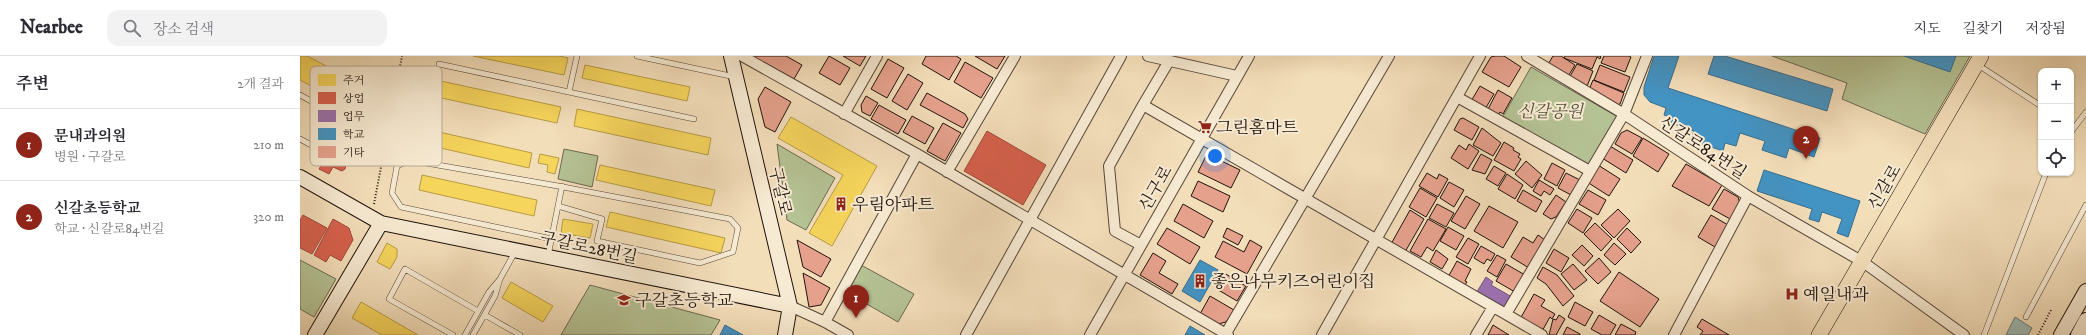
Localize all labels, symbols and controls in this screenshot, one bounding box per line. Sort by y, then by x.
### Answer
search box [107,10,387,46]
text: Nearbee [20,16,83,39]
icon: search [121,17,143,39]
text: 장소 검색 [153,20,214,39]
text: 지도 [1914,20,1941,38]
text: 길찾기 [1963,20,2003,38]
text: 저장됨 [2025,20,2066,38]
legend [310,66,442,166]
map controls [2038,68,2074,176]
button: + [2038,68,2074,104]
text: 주변 [16,73,49,95]
text: 주거 [343,74,364,88]
text: 2개 결과 [237,76,284,92]
text: 상업 [343,92,364,106]
park label: 신갈공원 [1517,101,1584,123]
button: − [2038,104,2074,140]
text: 업무 [343,110,365,124]
street label: 신갈로84번길 [1654,111,1751,184]
place label: 그린홈마트 [1216,117,1299,139]
supermarket icon: 그린홈마트 [1197,119,1213,135]
pin: 2 [1793,126,1819,159]
text: 문내과의원 [54,127,126,146]
text: 학교 [343,128,365,142]
text: 1 [27,137,31,153]
text: 210 m [253,137,284,153]
button: locate [2038,140,2074,176]
text: 기타 [343,146,365,160]
your location [1205,146,1225,166]
text: 병원 · 구갈로 [54,149,126,165]
street label: 신갈로 [1863,160,1907,214]
street label: 신구로 [1134,161,1178,215]
street label: 구갈로 [764,165,796,218]
place label: 우림아파트 [852,194,935,216]
building icon: 우림아파트 [833,196,849,212]
text: 신갈초등학교 [54,199,141,218]
text: 2 [26,209,32,225]
text: 320 m [253,209,284,225]
text: 학교 · 신갈로84번길 [54,221,165,237]
street label: 구갈로28번길 [538,227,639,269]
place label: 좋은나무키즈어린이집 [1211,271,1375,293]
building icon: 좋은나무키즈어린이집 [1192,273,1208,289]
place label: 예일내과 [1803,284,1869,306]
pin: 1 [843,285,869,318]
hospital icon: 예일내과 [1784,286,1800,302]
place label: 구갈초등학교 [635,290,734,312]
school or university icon: 구갈초등학교 [616,292,632,308]

